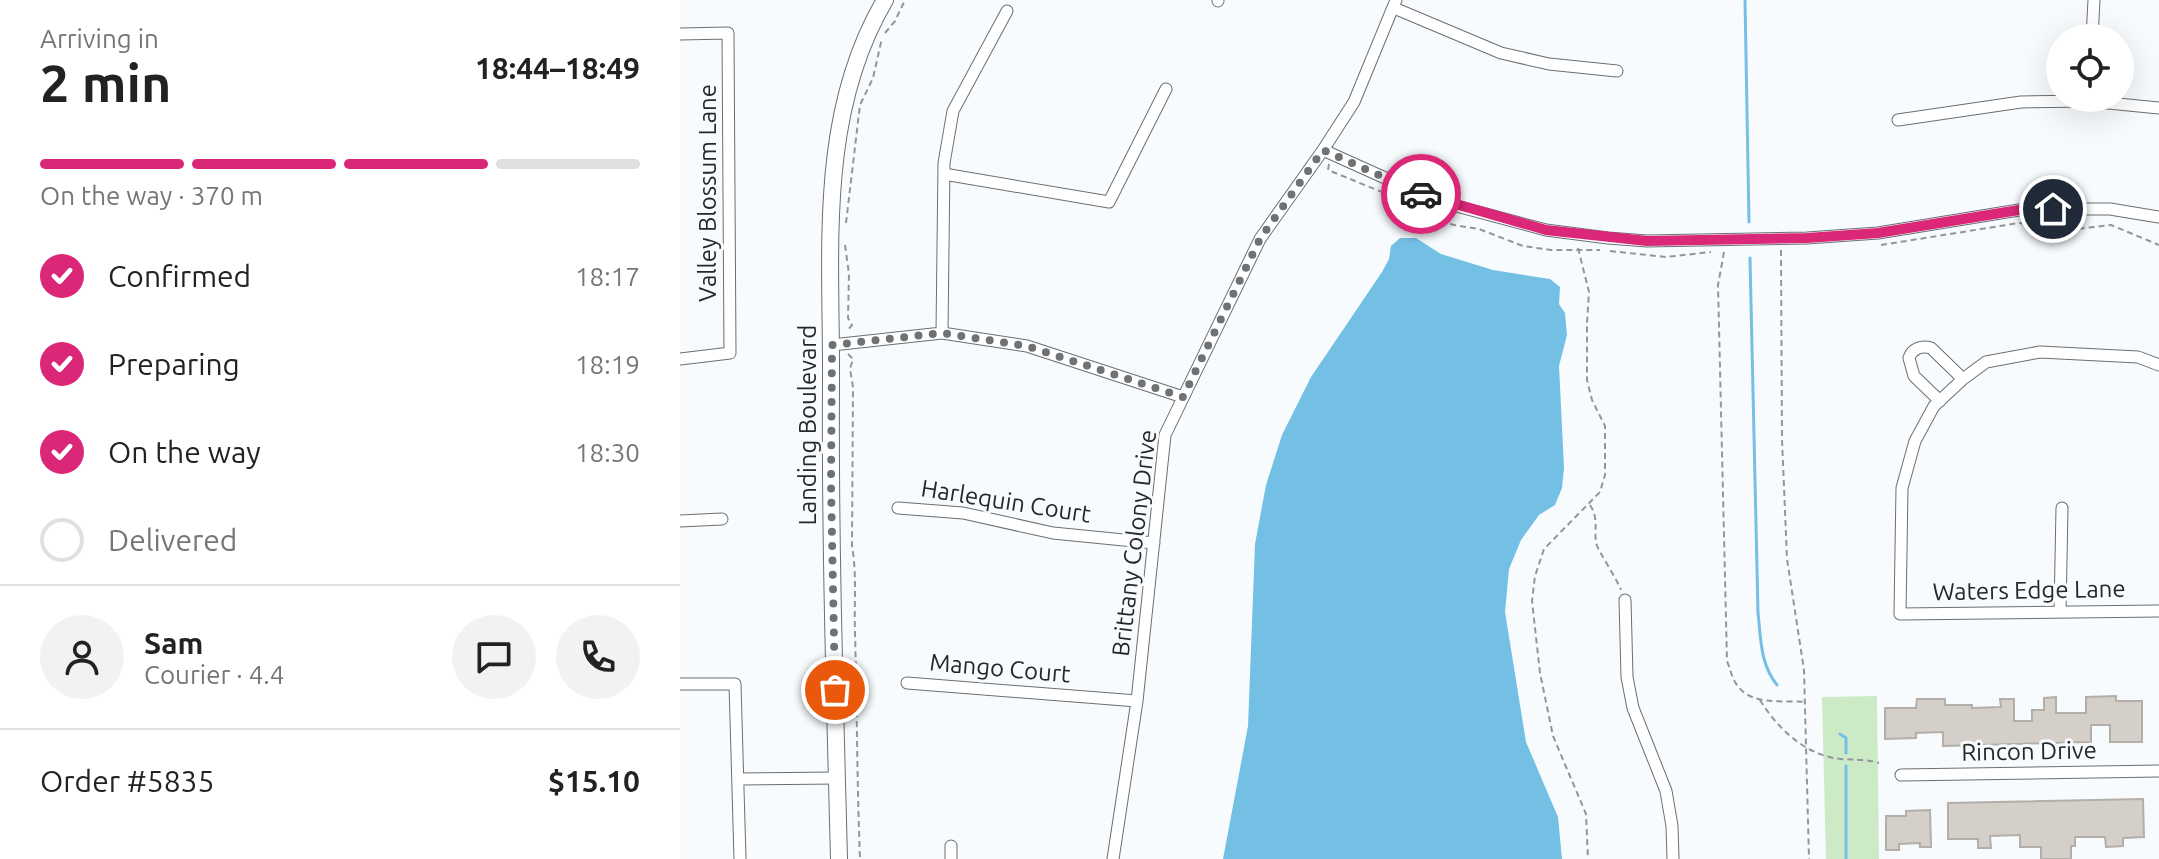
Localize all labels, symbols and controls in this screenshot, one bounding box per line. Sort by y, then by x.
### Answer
text: Arriving in [40,24,159,53]
map controls [2046,24,2134,112]
button: locate [2046,24,2134,112]
text: 18:44–18:49 [475,51,640,85]
text: 2 min [40,54,171,112]
street label: Valley Blossum Lane [694,84,721,302]
courier [1381,154,1461,234]
icon: car [1399,172,1443,216]
pin [2019,175,2087,243]
text: On the way · 370 m [40,181,263,210]
icon: home [2031,187,2075,231]
icon: check [40,254,84,298]
text: Confirmed [108,259,251,293]
text: 18:17 [575,262,640,291]
street label: Landing Boulevard [794,325,821,525]
icon: check [40,342,84,386]
text: Preparing [108,347,240,381]
text: 18:19 [575,350,640,379]
street label: Brittany Colony Drive [1107,428,1161,658]
icon: check [40,430,84,474]
text: On the way [108,435,261,469]
text: 18:30 [575,438,640,467]
street label: Harlequin Court [919,474,1093,528]
text: Delivered [108,523,237,557]
street label: Waters Edge Lane [1932,575,2126,605]
button: person [40,615,124,699]
button: chat [452,615,536,699]
button: phone [556,615,640,699]
text: Sam [144,626,203,660]
street label: Mango Court [928,648,1072,688]
pin [801,656,869,724]
text: Courier · 4.4 [144,660,284,689]
icon: bag [813,668,857,712]
street label: Rincon Drive [1961,736,2097,766]
text: Order #5835 [40,764,214,798]
text: $15.10 [548,764,640,798]

